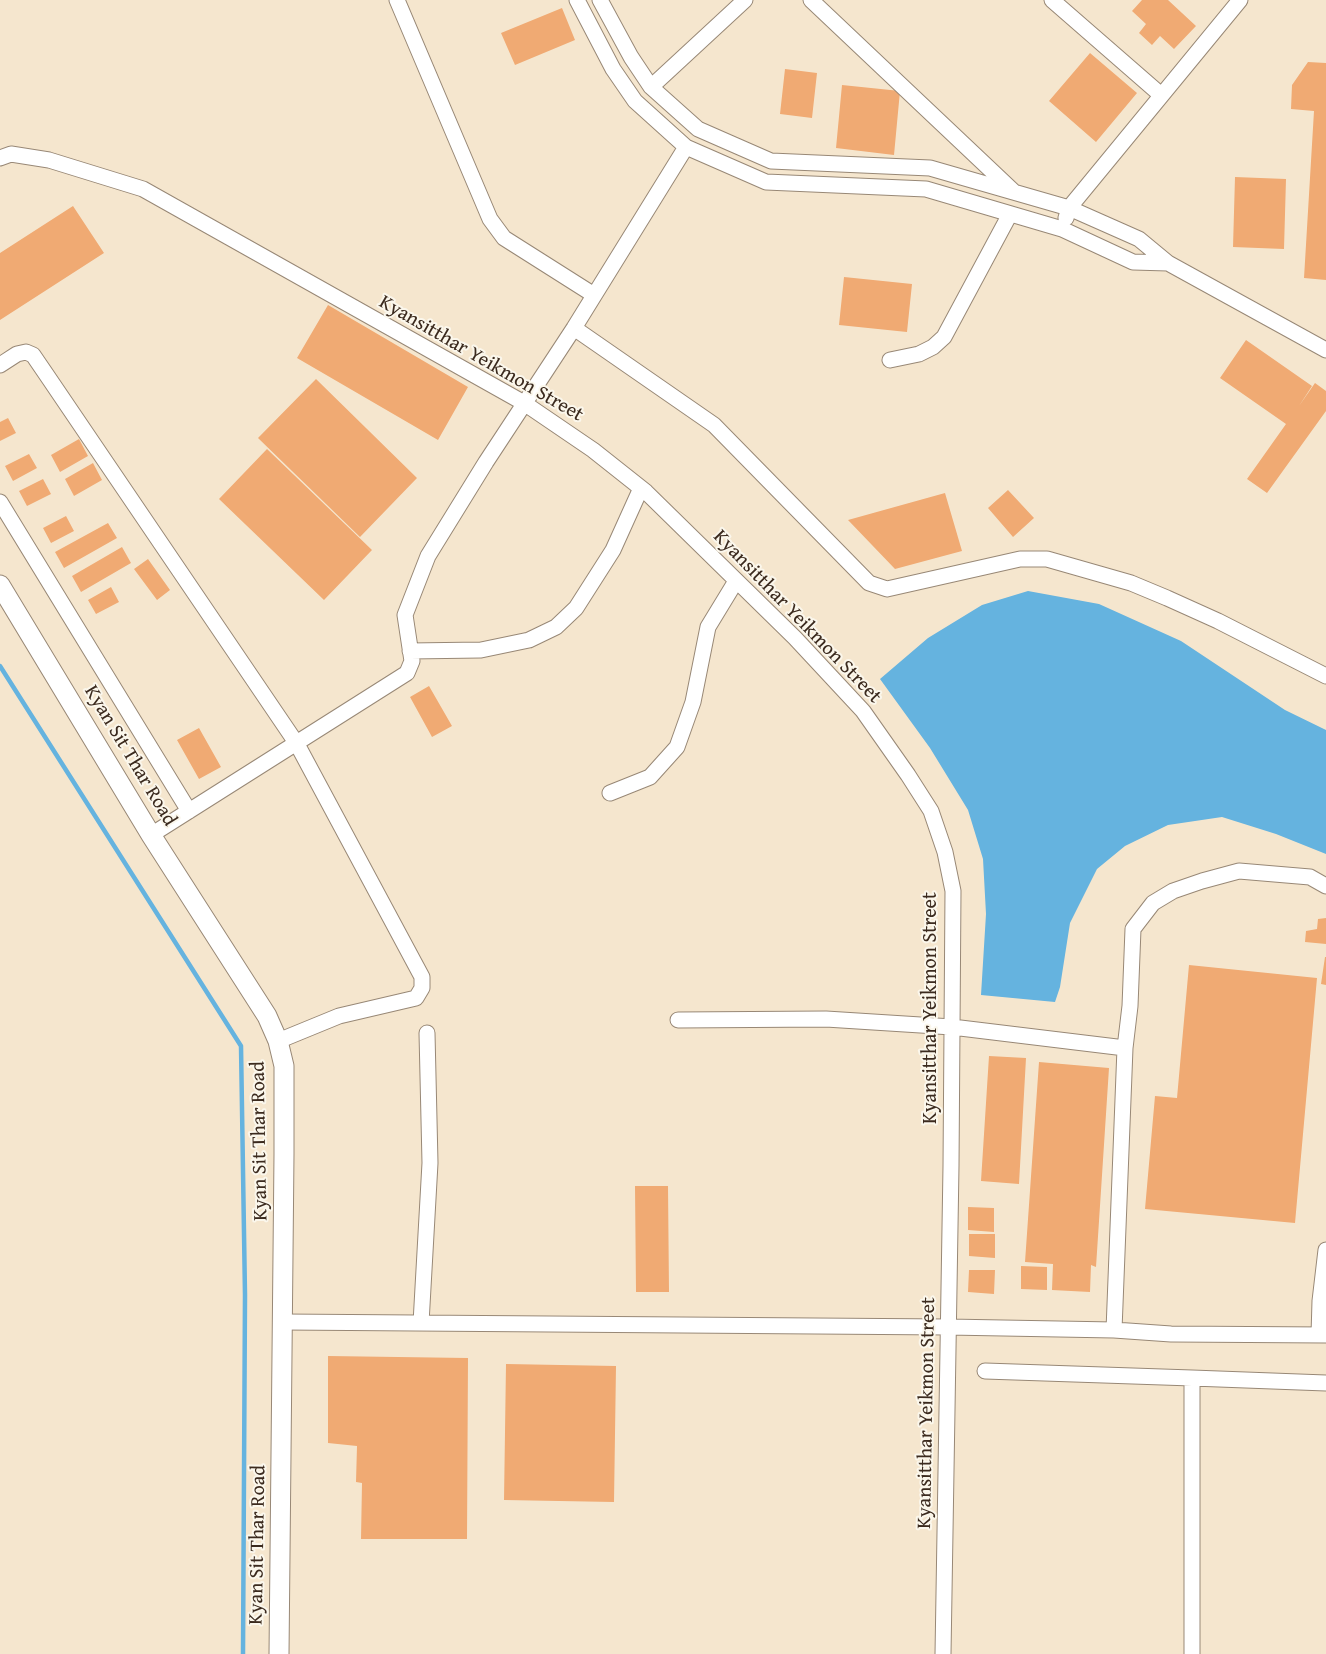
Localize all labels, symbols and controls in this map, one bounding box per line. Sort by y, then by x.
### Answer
street label: Kyansitthar Yeikmon Street [375,291,587,427]
street label: Kyansitthar Yeikmon Street [708,525,886,709]
street label: Kyan Sit Thar Road [79,681,181,831]
street label: Kyansitthar Yeikmon Street [919,892,943,1124]
street label: Kyan Sit Thar Road [247,1061,273,1221]
street label: Kyansitthar Yeikmon Street [913,1297,941,1529]
street label: Kyan Sit Thar Road [245,1465,271,1625]

